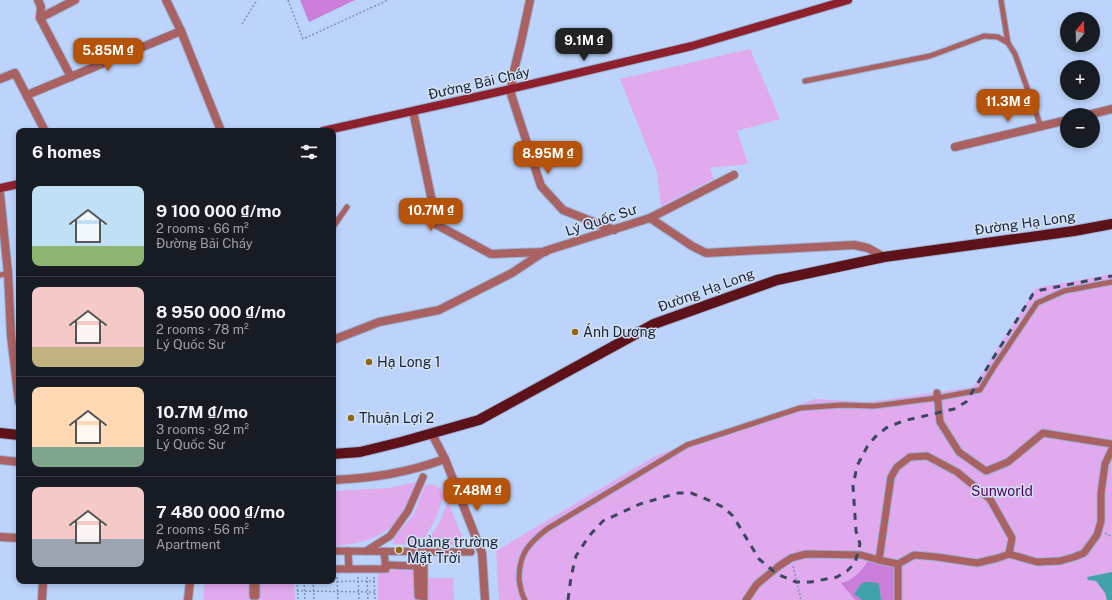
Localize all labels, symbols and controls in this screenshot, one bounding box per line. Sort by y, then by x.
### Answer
north arrow [1060,12,1100,52]
map controls [1060,12,1100,148]
pin: 9.1M ₫ [551,28,617,62]
text: 9.1M ₫ [564,33,604,48]
pin: 5.85M ₫ [71,38,145,72]
text: 5.85M ₫ [82,43,134,58]
button: + [1060,60,1100,100]
street label: Đường Bãi Cháy [427,63,532,102]
pin: 11.3M ₫ [971,89,1045,123]
text: 11.3M ₫ [985,94,1031,109]
button: − [1060,108,1100,148]
icon: filters [298,141,320,163]
pin: 8.95M ₫ [511,141,585,175]
text: 6 homes [32,142,101,162]
text: 8.95M ₫ [522,146,574,161]
pin: 10.7M ₫ [394,198,468,232]
text: 9 100 000 ₫/mo [156,201,281,221]
street label: Lý Quốc Sư [563,201,640,239]
icon: home [64,202,112,250]
text: 10.7M ₫ [408,203,454,218]
street label: Đường Hạ Long [974,208,1077,238]
text: 2 rooms · 66 m² [156,221,249,236]
text: Đường Bãi Cháy [156,236,253,251]
street label: Đường Hạ Long [655,265,757,315]
text: 8 950 000 ₫/mo [156,302,286,322]
icon: home [64,303,112,351]
text: 2 rooms · 78 m² [156,322,249,337]
place label: Ánh Dương [583,323,657,340]
marker: Ánh Dương [570,327,580,337]
text: Lý Quốc Sư [156,337,225,352]
place label: Hạ Long 1 [377,354,440,370]
marker: Hạ Long 1 [364,357,374,367]
text: 10.7M ₫/mo [156,402,248,422]
icon: home [64,403,112,451]
place label: Thuận Lợi 2 [359,410,434,426]
marker: Thuận Lợi 2 [346,413,356,423]
text: 3 rooms · 92 m² [156,422,249,437]
text: Lý Quốc Sư [156,437,225,452]
pin: 7.48M ₫ [440,478,514,512]
text: 7.48M ₫ [452,483,502,498]
park label: Sunworld [971,483,1033,499]
text: 7 480 000 ₫/mo [156,502,285,522]
icon: home [64,503,112,551]
text: 2 rooms · 56 m² [156,522,249,537]
place label: Quảng trường Mặt Trời [407,534,499,566]
text: Apartment [156,537,221,552]
marker: Quảng trường Mặt Trời [394,545,404,555]

